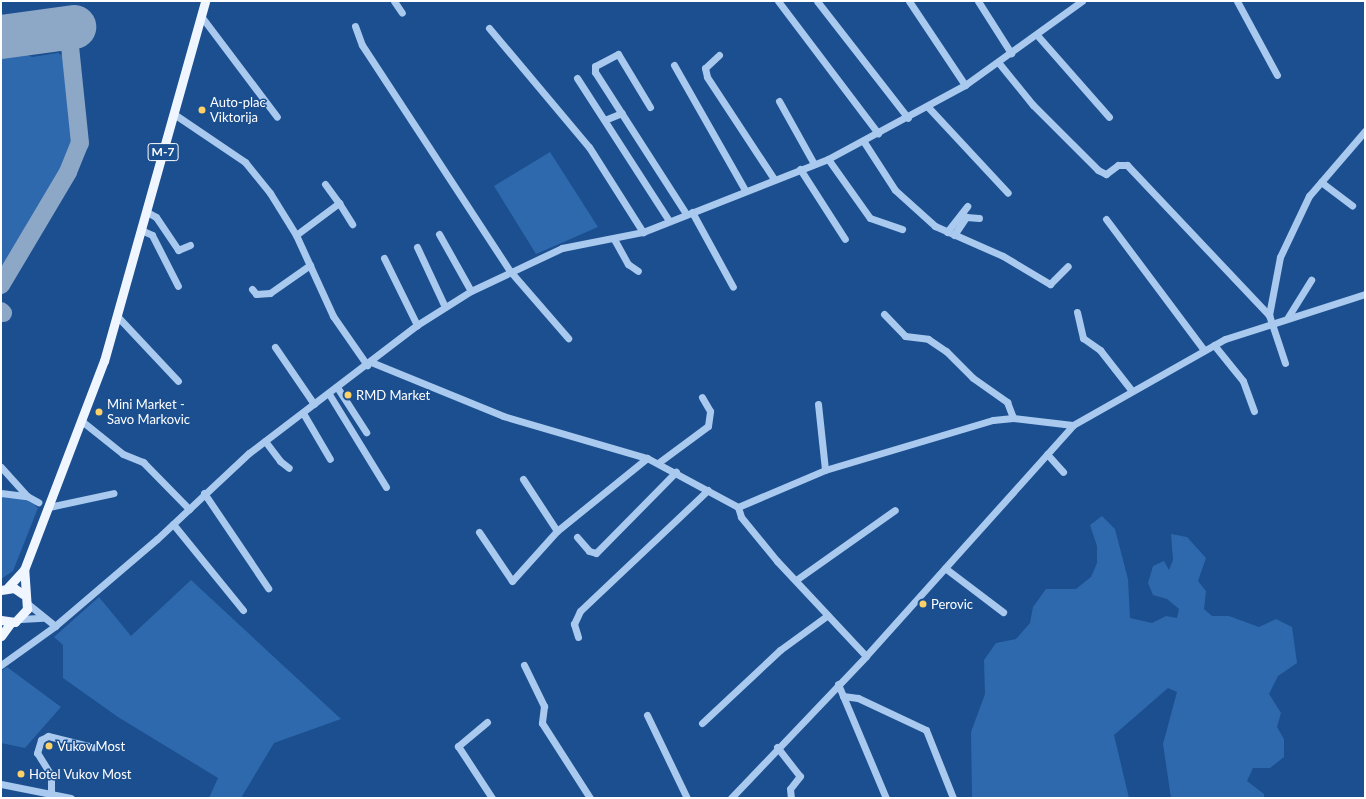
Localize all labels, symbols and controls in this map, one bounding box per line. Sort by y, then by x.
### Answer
place label: Auto-plac Viktorija [210,95,266,126]
marker: Auto-plac Viktorija [197,105,207,115]
road number: M-7 [147,142,179,162]
place label: RMD Market [356,387,430,403]
marker: RMD Market [343,390,353,400]
place label: Mini Market - Savo Markovic [107,397,190,428]
marker: Mini Market - Savo Markovic [94,407,104,417]
place label: Perovic [931,596,973,612]
marker: Perovic [918,599,928,609]
place label: Vukov Most [57,738,125,754]
marker: Vukov Most [44,741,54,751]
place label: Hotel Vukov Most [29,766,132,782]
marker: Hotel Vukov Most [16,769,26,779]

